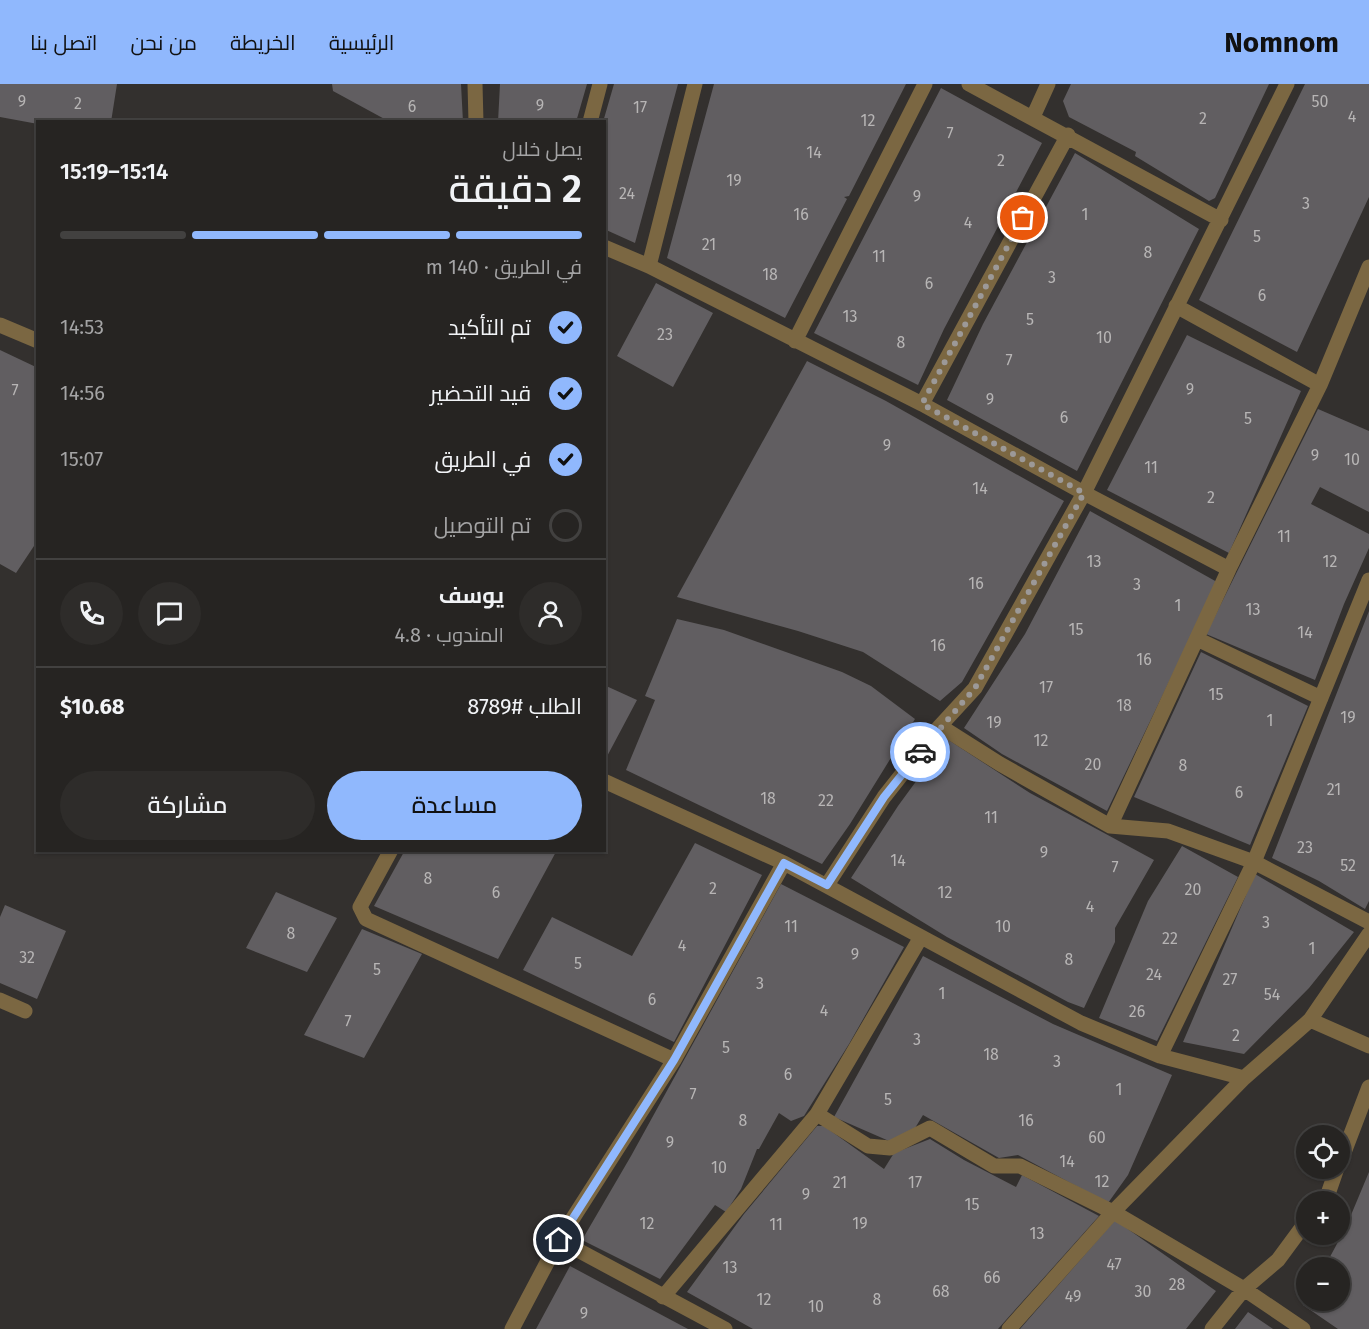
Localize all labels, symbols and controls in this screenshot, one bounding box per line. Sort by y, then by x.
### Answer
text: Nomnom [1224,26,1339,59]
text: اتصل بنا [30,30,97,56]
text: من نحن [130,30,197,56]
text: الخريطة [230,30,296,56]
text: الرئيسية [329,30,395,56]
house number: 9 [18,92,26,111]
house number: 50 [1312,92,1329,111]
house number: 2 [74,94,82,113]
house number: 9 [536,96,544,115]
house number: 6 [408,97,416,116]
house number: 17 [633,98,647,117]
house number: 4 [1348,107,1357,126]
house number: 2 [1199,109,1207,128]
house number: 12 [861,111,875,130]
house number: 7 [946,124,954,143]
text: يصل خلال [502,137,582,161]
house number: 14 [806,143,822,162]
house number: 2 [997,151,1005,170]
text: 15:14–15:19 [60,158,168,185]
text: 2 دقيقة [449,166,582,212]
house number: 19 [726,171,742,190]
house number: 24 [619,184,635,203]
house number: 9 [913,187,921,206]
pin [997,192,1048,243]
house number: 3 [1302,194,1310,213]
icon: bag [1006,201,1039,234]
house number: 16 [793,205,809,224]
house number: 1 [1082,205,1088,224]
house number: 4 [964,213,973,232]
house number: 5 [1253,227,1261,246]
house number: 21 [702,235,716,254]
house number: 8 [1144,243,1153,262]
house number: 11 [872,247,886,266]
text: في الطريق · 140 m [426,255,582,279]
house number: 18 [762,265,778,284]
house number: 3 [1048,268,1056,287]
house number: 6 [925,274,933,293]
house number: 6 [1258,286,1266,305]
house number: 13 [843,307,857,326]
house number: 5 [1026,310,1034,329]
icon: check [549,311,582,344]
text: تم التأكيد [448,314,531,341]
text: 14:53 [60,315,104,339]
house number: 23 [657,325,673,344]
house number: 10 [1096,328,1112,347]
house number: 8 [897,333,906,352]
house number: 7 [1005,351,1013,370]
icon: check [549,377,582,410]
text: قيد التحضير [430,380,531,407]
house number: 9 [1186,380,1194,399]
house number: 7 [11,381,19,400]
text: 14:56 [60,381,105,405]
house number: 9 [986,390,994,409]
house number: 6 [1060,408,1068,427]
house number: 5 [1244,409,1252,428]
house number: 9 [883,436,891,455]
icon: check [549,443,582,476]
text: في الطريق [434,446,531,473]
house number: 9 [1311,446,1319,465]
text: 15:07 [60,447,103,471]
house number: 10 [1344,450,1360,469]
house number: 11 [1144,458,1158,477]
house number: 14 [972,479,988,498]
house number: 2 [1207,488,1215,507]
text: تم التوصيل [434,512,531,539]
house number: 11 [1277,527,1291,546]
house number: 13 [1087,552,1101,571]
house number: 12 [1323,552,1337,571]
house number: 16 [968,574,984,593]
house number: 3 [1133,575,1141,594]
button: phone [60,582,123,645]
button: chat [138,582,201,645]
text: يوسف [439,582,504,609]
button: person [519,582,582,645]
house number: 1 [1175,596,1181,615]
house number: 13 [1246,600,1260,619]
house number: 15 [1069,620,1083,639]
text: المندوب · 4.8 [394,623,504,647]
house number: 14 [1297,623,1313,642]
house number: 16 [930,636,946,655]
house number: 16 [1136,650,1152,669]
house number: 17 [1039,678,1053,697]
house number: 15 [1209,685,1223,704]
text: $10.68 [60,693,125,720]
text: الطلب #8789 [467,693,582,720]
house number: 18 [1116,696,1132,715]
house number: 19 [1340,708,1356,727]
house number: 1 [1267,711,1273,730]
house number: 19 [986,713,1002,732]
courier [890,722,950,782]
house number: 12 [1034,731,1048,750]
icon: car [904,736,937,769]
house number: 20 [1085,755,1101,774]
house number: 8 [1179,756,1188,775]
button: مشاركة [60,771,315,840]
button: مساعدة [327,771,582,840]
house number: 21 [1327,780,1341,799]
house number: 6 [1235,783,1243,802]
house number: 18 [760,789,776,808]
house number: 22 [818,791,834,810]
house number: 11 [984,808,998,827]
house number: 23 [1297,838,1313,857]
house number: 9 [1040,843,1048,862]
house number: 14 [890,851,906,870]
house number: 52 [1340,856,1356,875]
house number: 7 [1111,858,1119,877]
house number: 8 [424,869,433,888]
house number: 2 [709,879,717,898]
house number: 20 [1185,880,1201,899]
house number: 6 [492,883,500,902]
house number: 12 [938,883,952,902]
house number: 4 [1086,897,1095,916]
house number: 3 [1262,913,1270,932]
house number: 11 [784,917,798,936]
house number: 10 [995,917,1011,936]
house number: 8 [287,924,296,943]
house number: 22 [1162,929,1178,948]
house number: 4 [678,936,687,955]
house number: 1 [1309,939,1315,958]
house number: 9 [851,945,859,964]
house number: 32 [19,948,35,967]
house number: 8 [1065,950,1074,969]
house number: 5 [574,954,582,973]
house number: 5 [373,960,381,979]
house number: 24 [1146,965,1162,984]
house number: 27 [1223,970,1237,989]
house number: 3 [756,974,764,993]
house number: 1 [939,984,945,1003]
house number: 54 [1264,985,1281,1004]
house number: 6 [648,990,656,1009]
house number: 4 [820,1001,829,1020]
house number: 26 [1129,1002,1145,1021]
house number: 7 [344,1012,352,1031]
house number: 2 [1232,1026,1240,1045]
house number: 3 [913,1030,921,1049]
house number: 5 [722,1038,730,1057]
house number: 18 [983,1045,999,1064]
house number: 3 [1053,1052,1061,1071]
house number: 6 [784,1065,792,1084]
house number: 1 [1116,1080,1122,1099]
house number: 7 [689,1085,697,1104]
house number: 5 [884,1090,892,1109]
house number: 8 [739,1111,748,1130]
house number: 16 [1018,1111,1034,1130]
map controls [1296,1125,1350,1311]
button: locate [1296,1125,1350,1179]
house number: 60 [1088,1128,1106,1147]
house number: 9 [666,1133,674,1152]
house number: 14 [1059,1152,1075,1171]
house number: 10 [711,1158,727,1177]
house number: 12 [1095,1172,1109,1191]
house number: 21 [833,1173,847,1192]
house number: 17 [908,1173,922,1192]
house number: 9 [802,1185,810,1204]
button: + [1296,1191,1350,1245]
house number: 15 [965,1195,979,1214]
pin [533,1214,584,1265]
house number: 12 [640,1214,654,1233]
house number: 19 [852,1214,868,1233]
house number: 11 [769,1215,783,1234]
icon: home [542,1223,575,1256]
house number: 13 [1030,1224,1044,1243]
house number: 47 [1106,1255,1122,1274]
button: − [1296,1257,1350,1311]
house number: 13 [723,1258,737,1277]
house number: 66 [983,1268,1001,1287]
house number: 28 [1169,1275,1186,1294]
house number: 68 [932,1282,950,1301]
house number: 30 [1135,1282,1152,1301]
house number: 49 [1065,1287,1081,1306]
house number: 12 [757,1290,771,1309]
house number: 8 [873,1290,882,1309]
house number: 10 [808,1297,824,1316]
house number: 9 [580,1304,588,1323]

